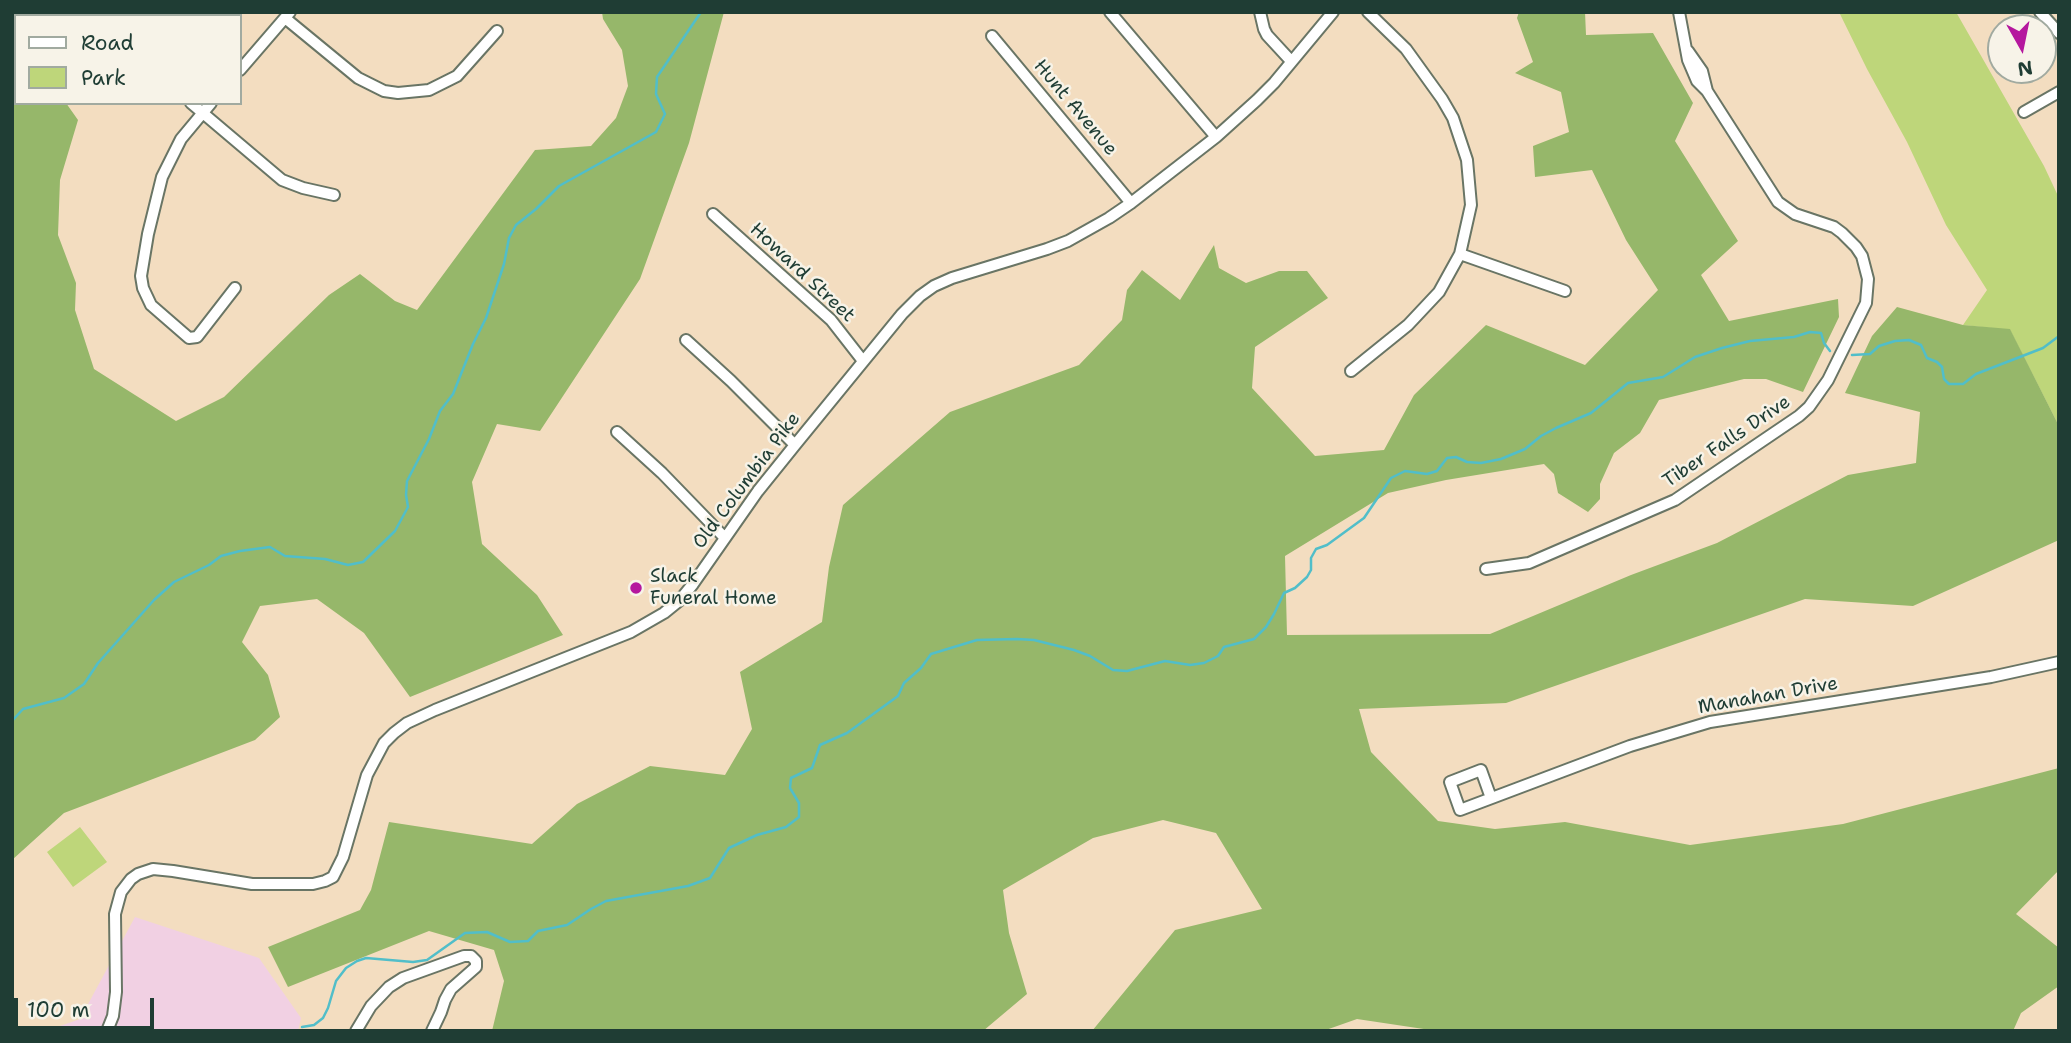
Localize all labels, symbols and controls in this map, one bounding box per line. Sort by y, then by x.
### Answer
legend [14,14,242,105]
north arrow [1987,14,2057,84]
text: Road [81,29,134,57]
street label: Hunt Avenue [1028,55,1122,161]
text: N [2016,55,2034,82]
text: Park [81,64,126,92]
street label: Howard Street [745,219,859,327]
street label: Tiber Falls Drive [1659,391,1795,493]
street label: Old Columbia Pike [688,408,806,554]
place label: Slack Funeral Home [650,566,777,610]
marker: Slack Funeral Home [628,580,644,596]
street label: Manahan Drive [1696,672,1840,720]
scale bar [18,984,158,1028]
text: 100 m [27,996,90,1024]

